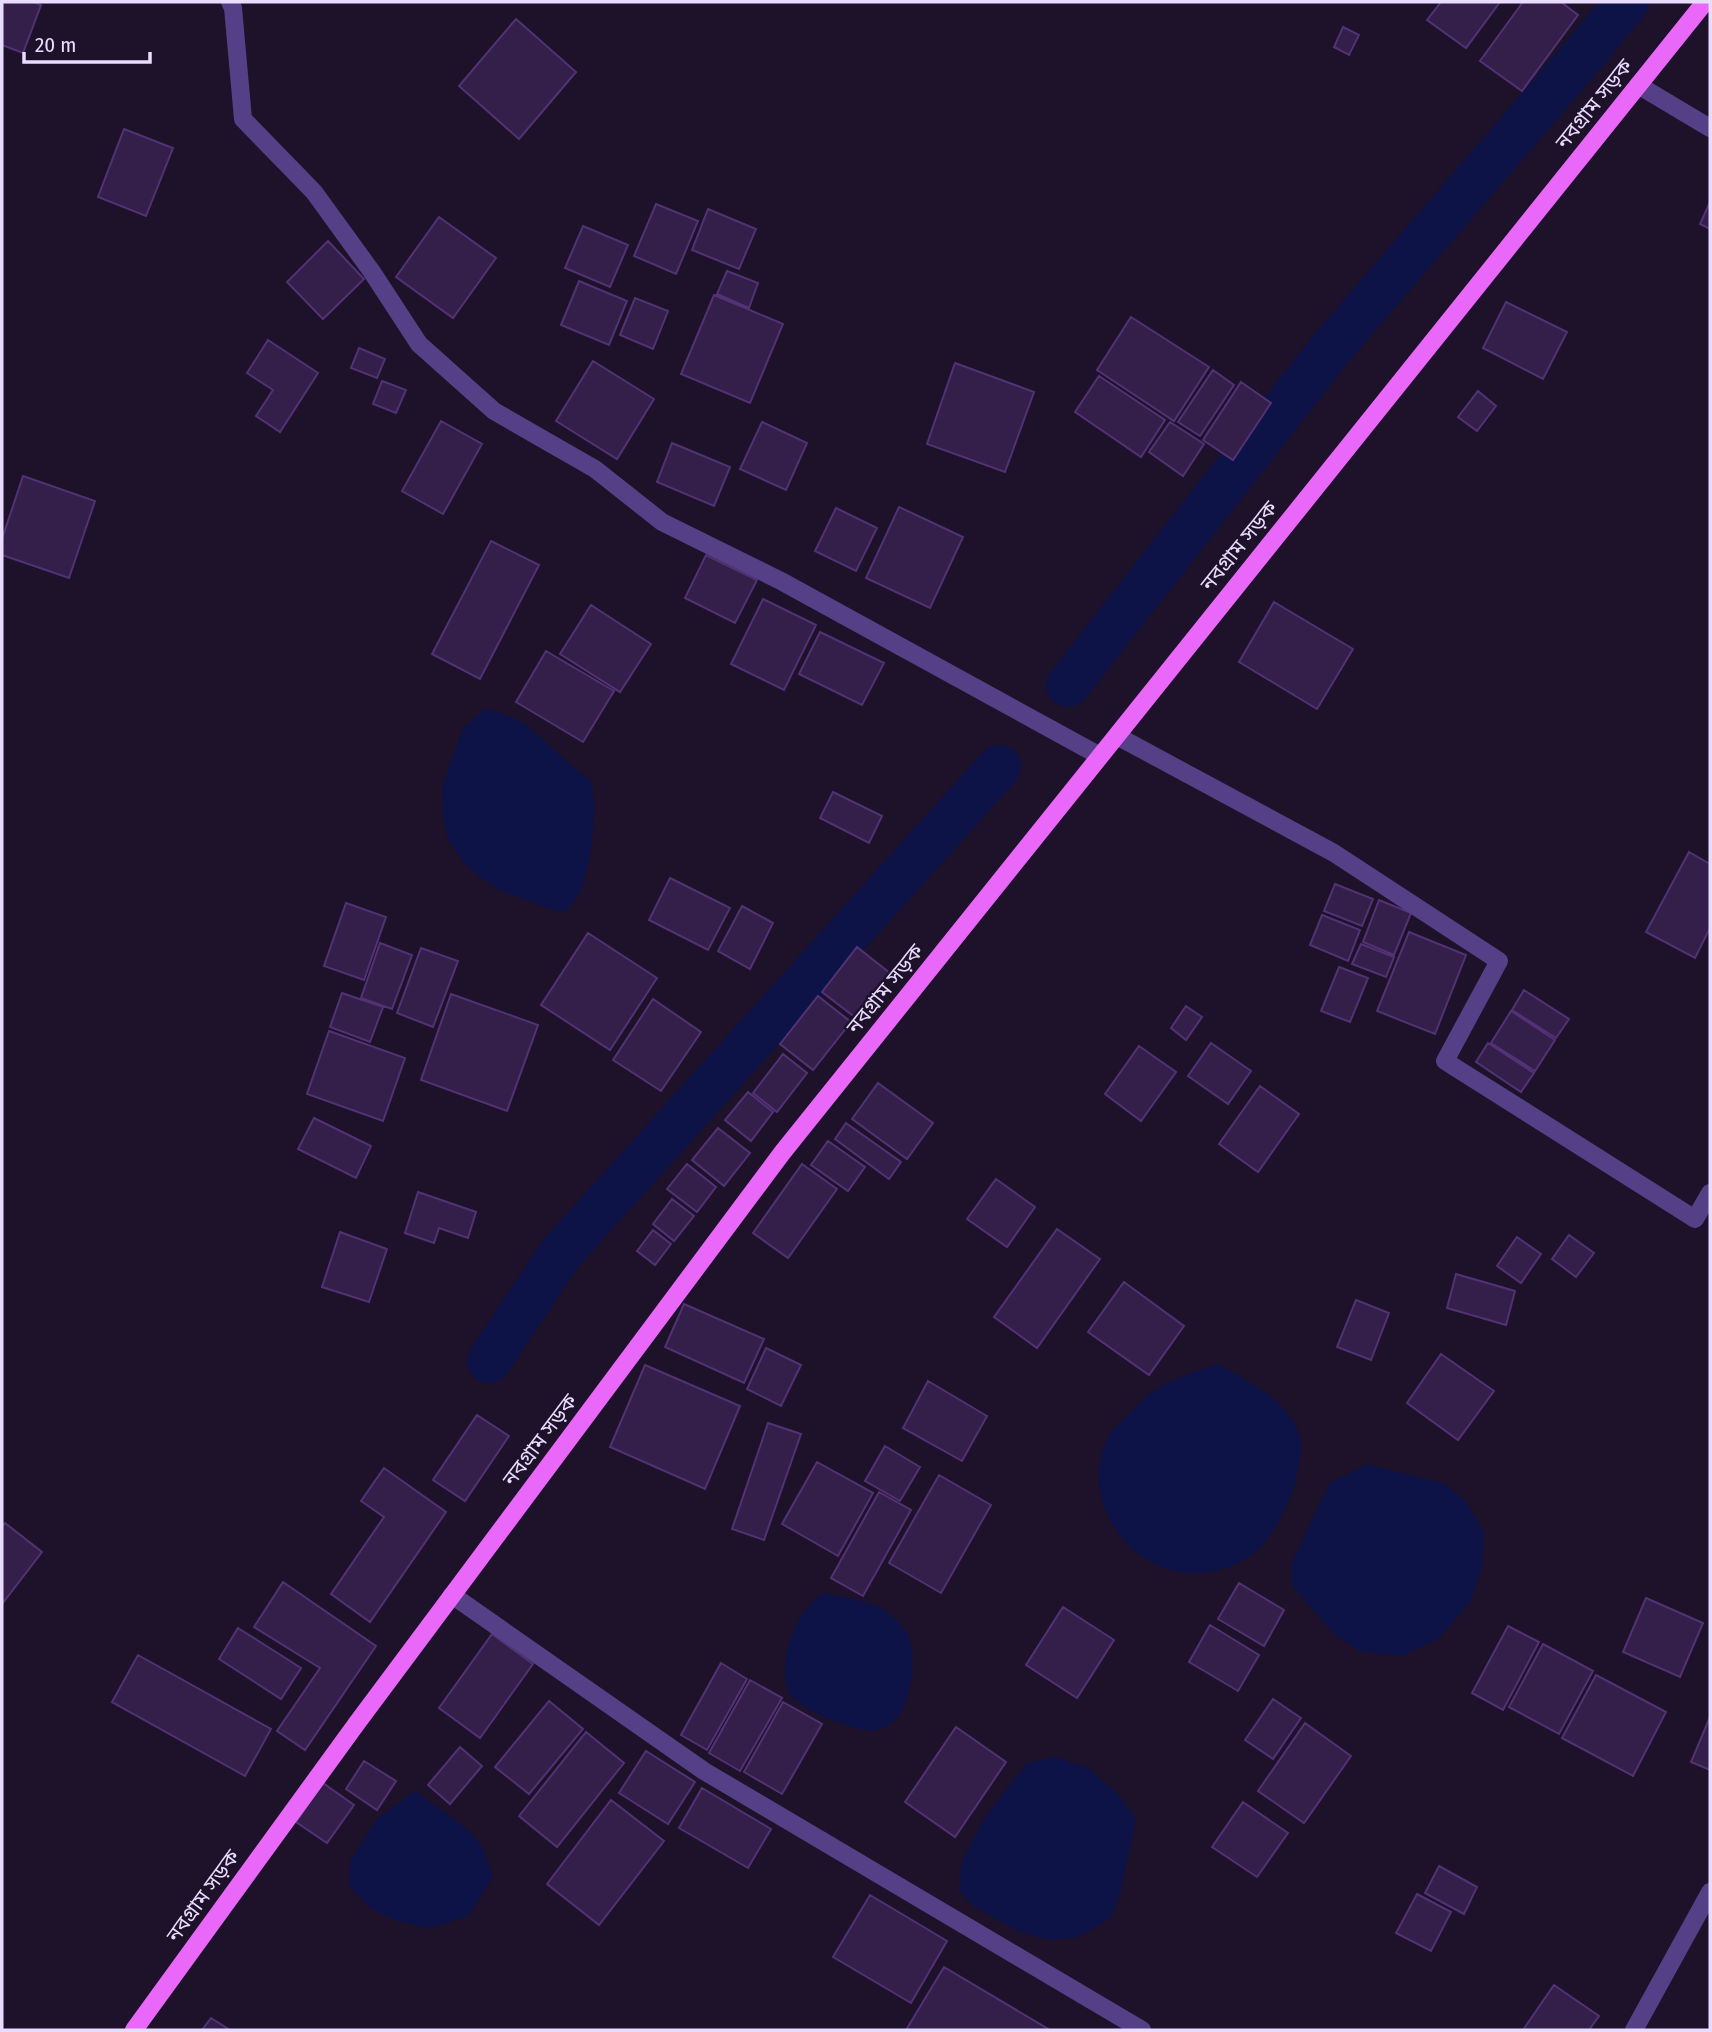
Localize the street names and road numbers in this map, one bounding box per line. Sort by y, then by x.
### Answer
street label: নবগ্রাম সড়ক [1549,53,1639,155]
street label: নবগ্রাম সড়ক [1194,495,1284,597]
street label: নবগ্রাম সড়ক [840,938,930,1040]
street label: নবগ্রাম সড়ক [496,1388,584,1492]
street label: নবগ্রাম সড়ক [160,1844,246,1948]

